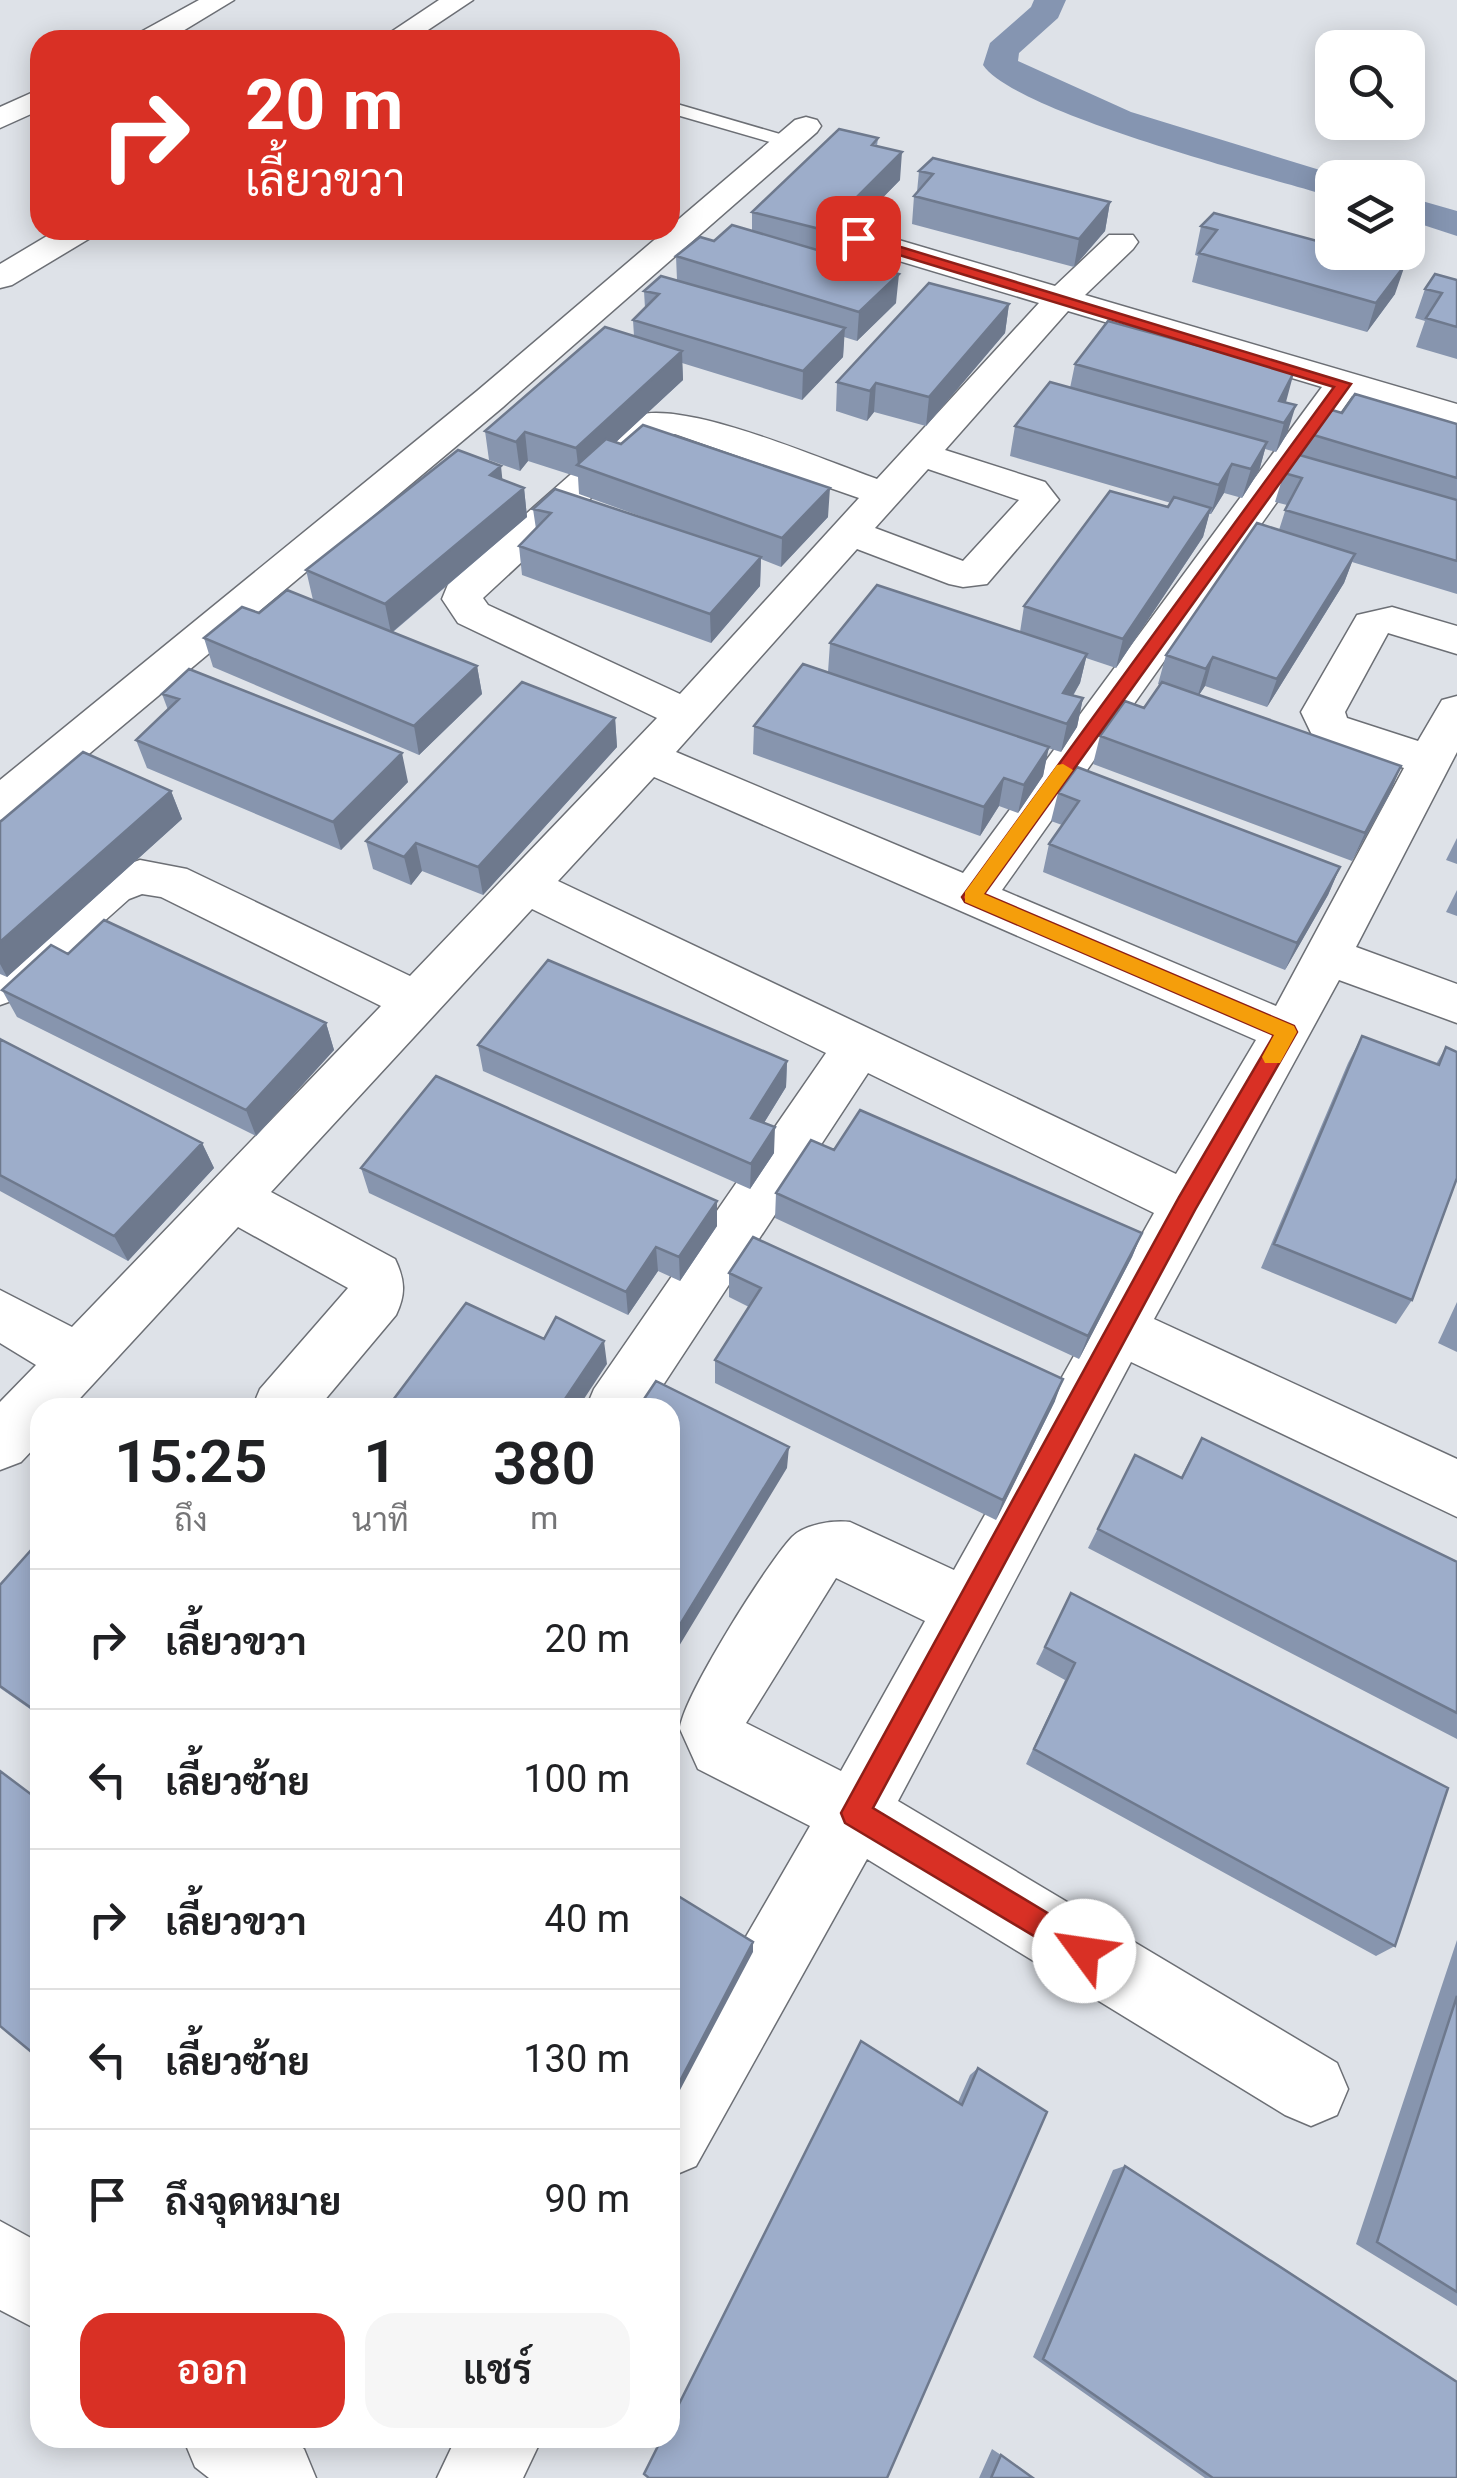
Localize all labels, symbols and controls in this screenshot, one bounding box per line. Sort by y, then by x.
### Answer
map controls [1315,30,1425,270]
button: search [1315,30,1425,140]
text: 20 m [245,64,403,146]
icon: right [80,70,210,200]
text: เลี้ยวขวา [245,154,405,207]
button: layers [1315,160,1425,270]
pin [816,196,901,281]
icon: arrive [831,211,886,266]
text: 15:25 [114,1426,268,1497]
text: 1 [363,1426,397,1497]
text: 380 [493,1428,596,1499]
text: m [530,1499,558,1537]
text: ถึง [174,1501,207,1539]
text: นาที [352,1501,409,1539]
icon: right [80,1612,135,1667]
text: 20 m [545,1617,630,1661]
text: เลี้ยวขวา [165,1620,307,1664]
icon: left [80,1752,135,1807]
text: 100 m [523,1757,630,1801]
text: เลี้ยวซ้าย [165,1760,310,1804]
icon: right [80,1892,135,1947]
text: 40 m [545,1897,630,1941]
position arrow [1032,1899,1136,2003]
text: เลี้ยวขวา [165,1900,307,1944]
icon: left [80,2032,135,2087]
text: 130 m [523,2037,630,2081]
text: เลี้ยวซ้าย [165,2040,310,2084]
icon: arrive [80,2172,135,2227]
text: 90 m [545,2177,630,2221]
text: ถึงจุดหมาย [165,2180,341,2224]
button: ออก [80,2313,345,2428]
button: แชร์ [365,2313,630,2428]

